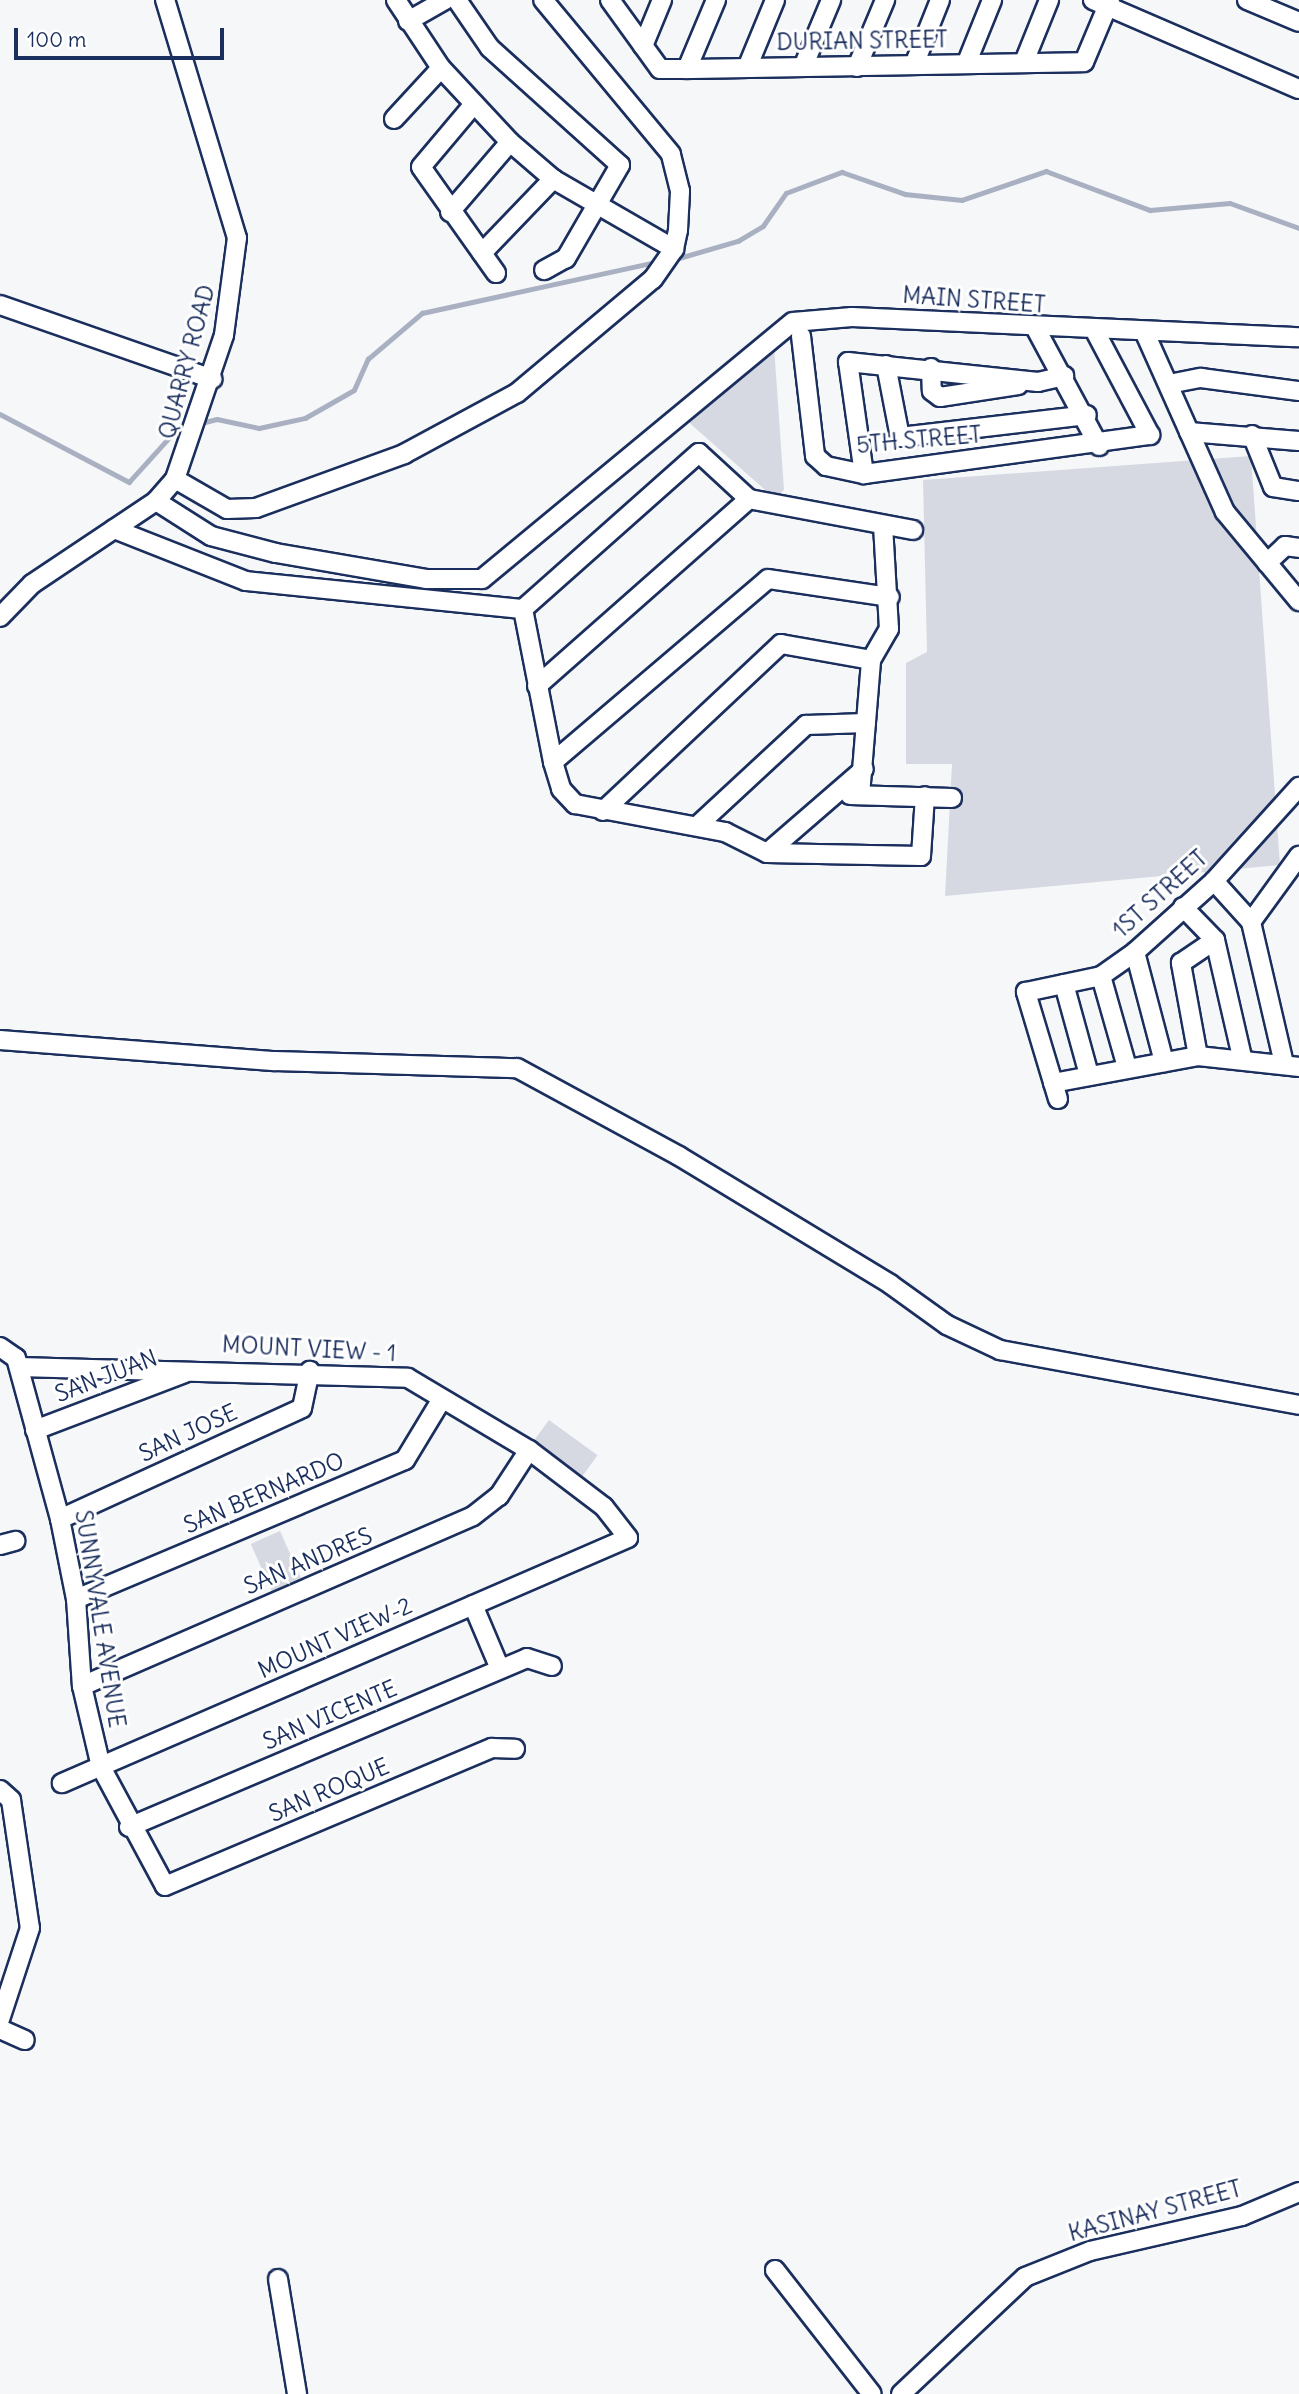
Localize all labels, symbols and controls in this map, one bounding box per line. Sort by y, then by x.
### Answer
scale bar [18,14,228,58]
text: 100 m [27,26,86,53]
street label: DURIAN STREET [776,26,948,56]
street label: MAIN STREET [902,281,1046,319]
street label: QUARRY ROAD [153,282,221,442]
street label: 5TH STREET [855,421,983,459]
street label: 1ST STREET [1107,844,1213,944]
street label: MOUNT VIEW - 1 [221,1331,397,1367]
street label: SAN JUAN [51,1344,161,1408]
street label: SAN JOSE [135,1398,241,1468]
street label: SAN BERNARDO [180,1447,348,1539]
street label: SUNNYVALE AVENUE [69,1508,131,1730]
street label: SAN ANDRES [240,1522,376,1600]
street label: MOUNT VIEW-2 [254,1592,416,1684]
street label: SAN VICENTE [259,1674,401,1756]
street label: SAN ROQUE [265,1752,393,1828]
street label: KASINAY STREET [1065,2175,1245,2247]

